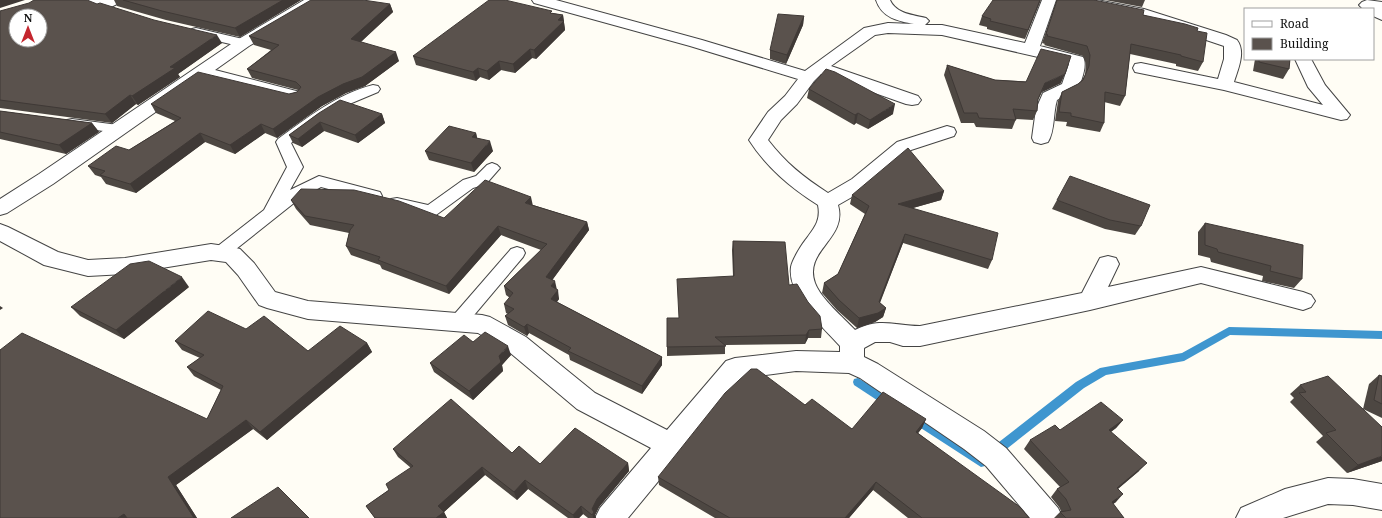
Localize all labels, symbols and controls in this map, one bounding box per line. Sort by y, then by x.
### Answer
north arrow [8,8,48,48]
legend [1244,8,1374,60]
text: N [24,10,33,25]
text: Road [1280,15,1310,32]
text: Building [1280,35,1329,52]

